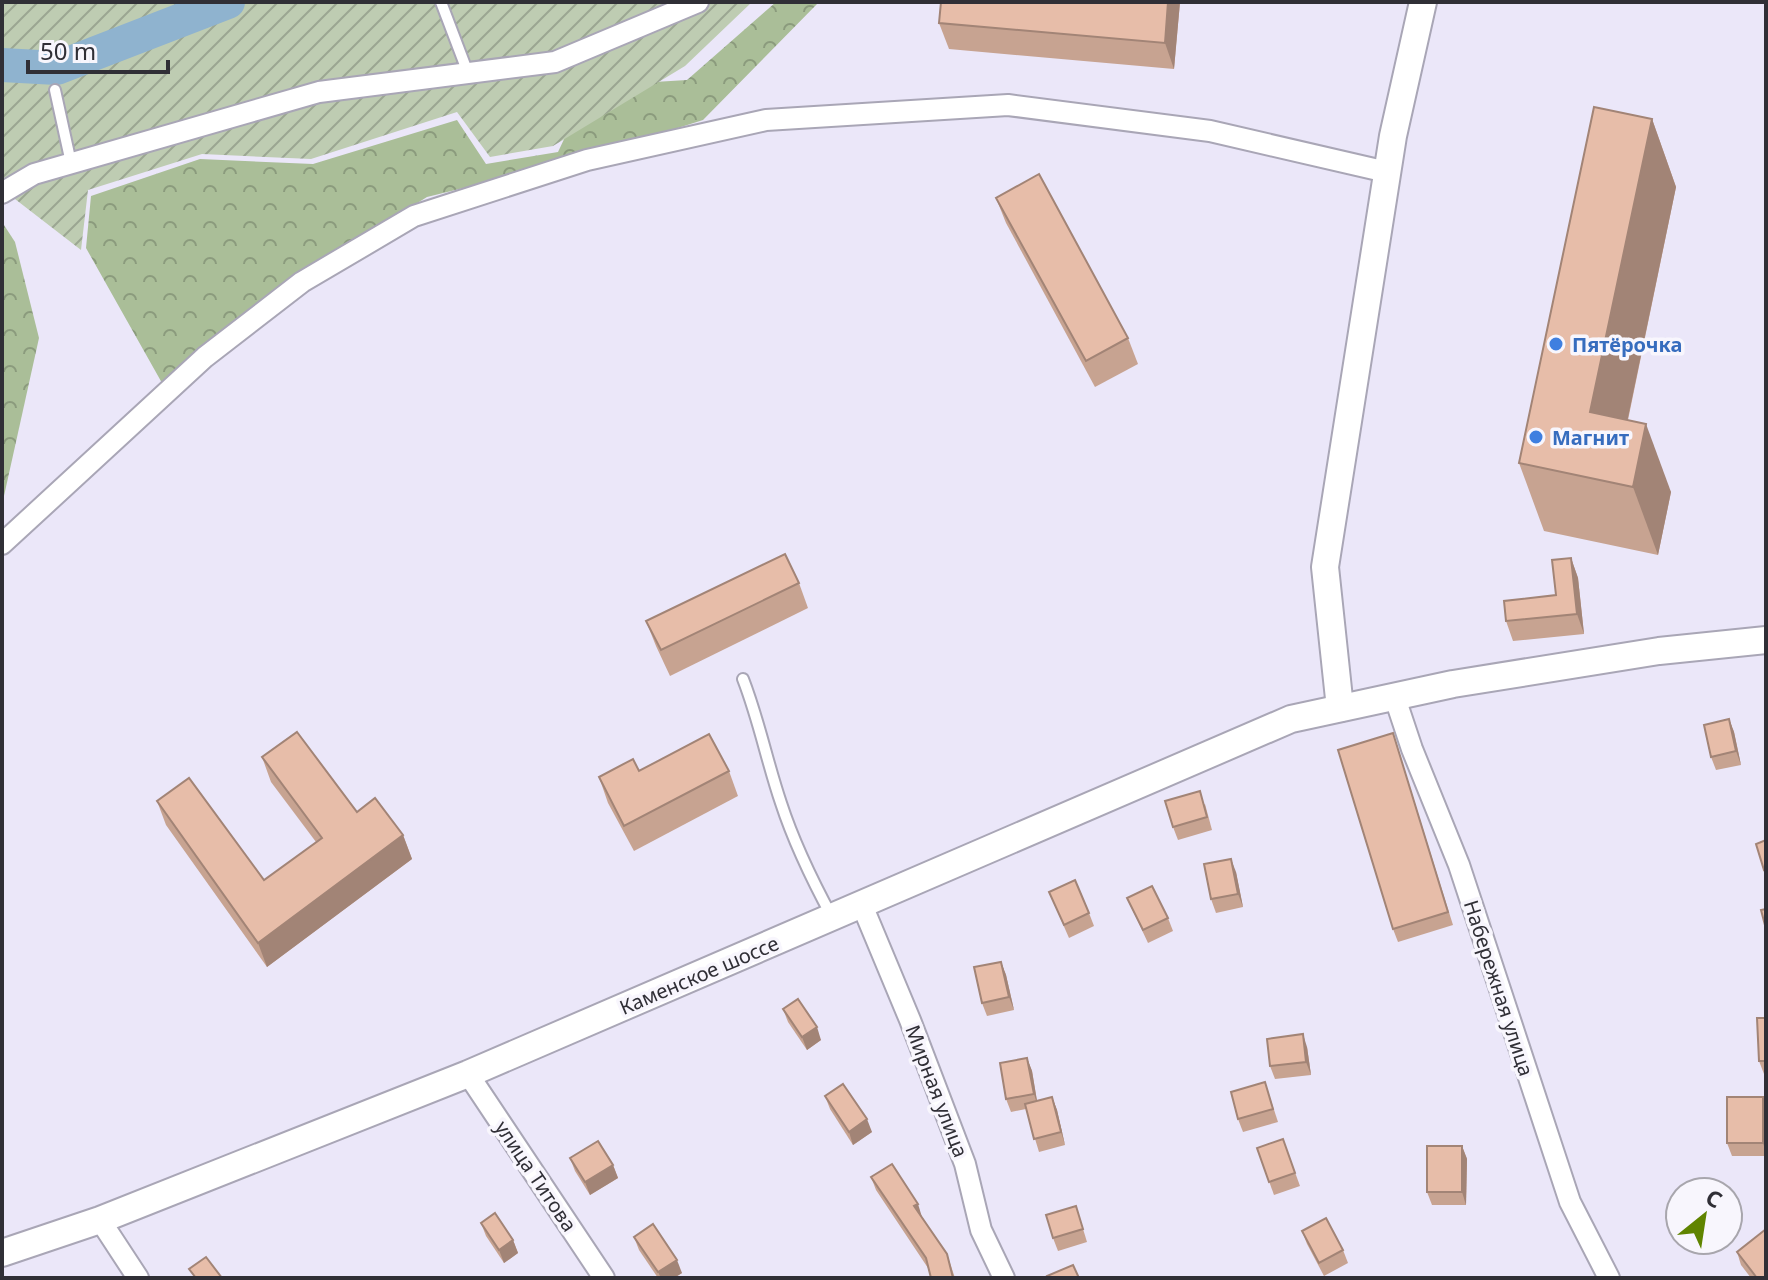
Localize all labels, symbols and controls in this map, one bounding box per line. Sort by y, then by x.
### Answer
scale bar [28,24,168,74]
text: 50 m [40,34,96,67]
place label: Пятёрочка [1572,331,1682,358]
marker: Пятёрочка [1547,335,1565,353]
place label: Магнит [1552,424,1629,451]
marker: Магнит [1527,428,1545,446]
street label: Набережная улица [1458,896,1540,1080]
street label: Каменское шоссе [615,929,783,1021]
street label: Мирная улица [899,1021,975,1161]
street label: улица Титова [489,1115,583,1237]
north arrow [1664,1176,1744,1256]
text: С [1701,1181,1728,1214]

